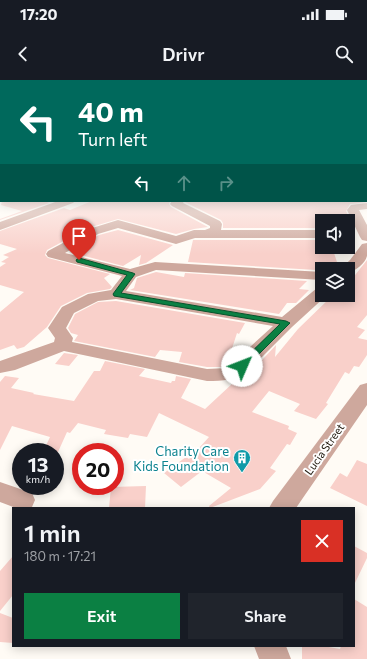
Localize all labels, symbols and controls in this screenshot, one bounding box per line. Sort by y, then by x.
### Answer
text: 17:20 [20,5,57,23]
icon: back [12,43,34,65]
text: Drivr [162,43,205,65]
icon: search [333,43,355,65]
text: 40 m [78,94,144,128]
icon: left [12,96,64,148]
text: Turn left [78,128,147,150]
icon: left [131,172,153,194]
icon: ahead [173,172,195,194]
icon: right [215,172,237,194]
map controls [315,214,355,302]
button: sound [315,214,355,254]
pin [62,219,96,260]
icon: arrive [68,225,90,247]
button: layers [315,262,355,302]
position arrow [221,345,263,387]
street label: Lucia Street [302,420,347,477]
speed limit sign: 20 [72,443,124,495]
place label: Charity Care Kids Foundation [133,443,229,474]
building icon: Charity Care Kids Foundation [232,448,252,473]
text: 13 [28,452,48,476]
text: km/h [26,473,50,485]
text: 1 min [24,518,81,547]
button: close [301,520,343,562]
text: 180 m · 17:21 [24,548,96,564]
button: Exit [24,593,180,639]
button: Share [188,593,343,639]

